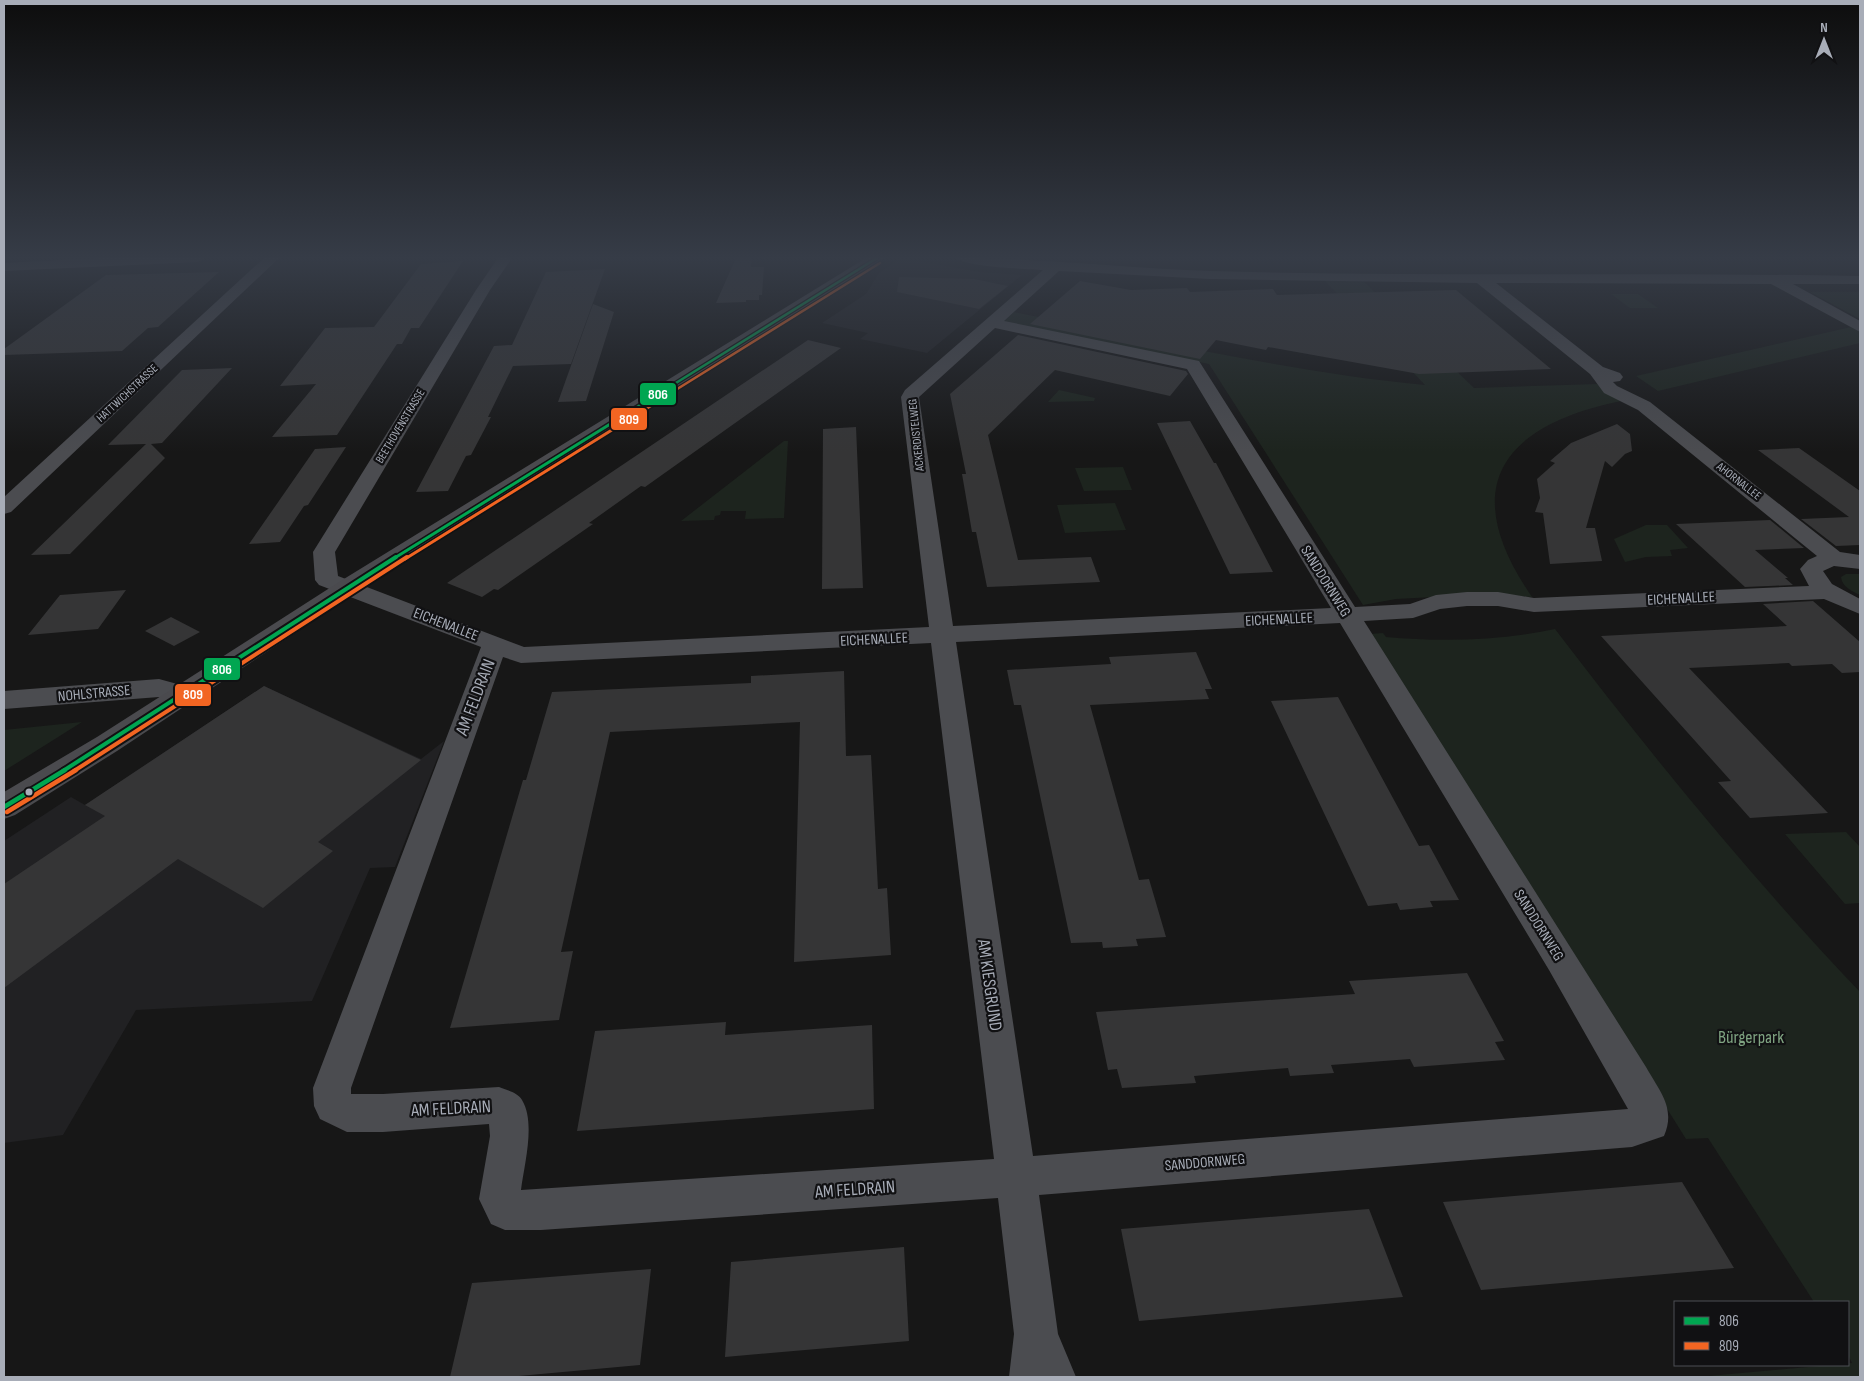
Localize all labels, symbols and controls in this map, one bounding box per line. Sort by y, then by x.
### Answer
north arrow [1799,15,1849,65]
text: N [1820,19,1828,36]
street label: HATTWICHSTRASSE [94,361,161,426]
line badge: 806 [639,382,677,406]
street label: BEETHOVENSTRASSE [372,386,429,466]
text: 806 [648,386,668,403]
street label: ACKERDISTELWEG [905,398,928,473]
line badge: 809 [610,407,648,431]
text: 809 [619,411,639,428]
street label: AHORNALLEE [1713,459,1764,504]
street label: SANDDORNWEG [1296,542,1355,620]
street label: EICHENALLEE [1647,587,1715,610]
street label: EICHENALLEE [411,603,481,645]
street label: EICHENALLEE [1245,608,1313,631]
street label: EICHENALLEE [840,628,908,651]
street label: AM FELDRAIN [451,656,500,739]
line badge: 806 [203,657,241,681]
text: 806 [212,661,232,678]
street label: NOHLSTRASSE [57,681,131,706]
line badge: 809 [174,683,212,707]
text: 809 [183,686,203,703]
unlabelled marker [24,787,34,797]
street label: SANDDORNWEG [1509,886,1568,964]
street label: AM KIESGRUND [973,937,1006,1032]
park label: Bürgerpark [1718,1027,1784,1048]
street label: AM FELDRAIN [410,1096,492,1121]
street label: SANDDORNWEG [1164,1150,1246,1175]
street label: AM FELDRAIN [813,1176,896,1203]
legend [1674,1301,1849,1366]
text: 806 [1719,1312,1739,1331]
text: 809 [1719,1337,1739,1356]

